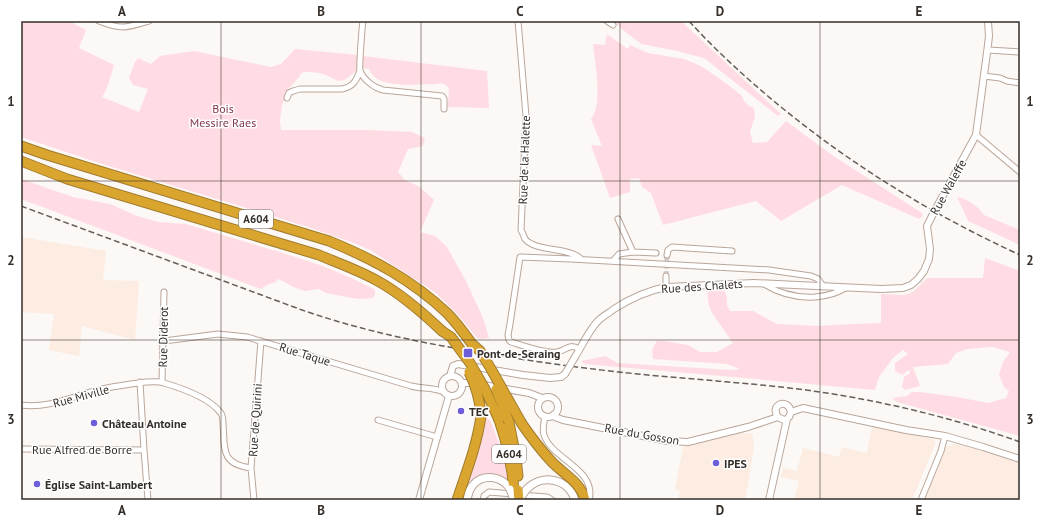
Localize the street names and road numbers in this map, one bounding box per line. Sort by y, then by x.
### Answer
street label: Rue de la Halette [515,115,533,205]
street label: Rue Waleffe [927,157,969,217]
road number: A604 [239,210,273,228]
street label: Rue des Chalets [661,276,743,296]
street label: Rue Diderot [155,306,171,368]
street label: Rue Taque [278,339,332,369]
street label: Rue Miville [51,381,111,411]
street label: Rue de Quirini [245,383,265,457]
street label: Rue du Gosson [603,420,681,448]
street label: Rue Alfred de Borre [32,442,132,457]
road number: A604 [492,445,526,463]

